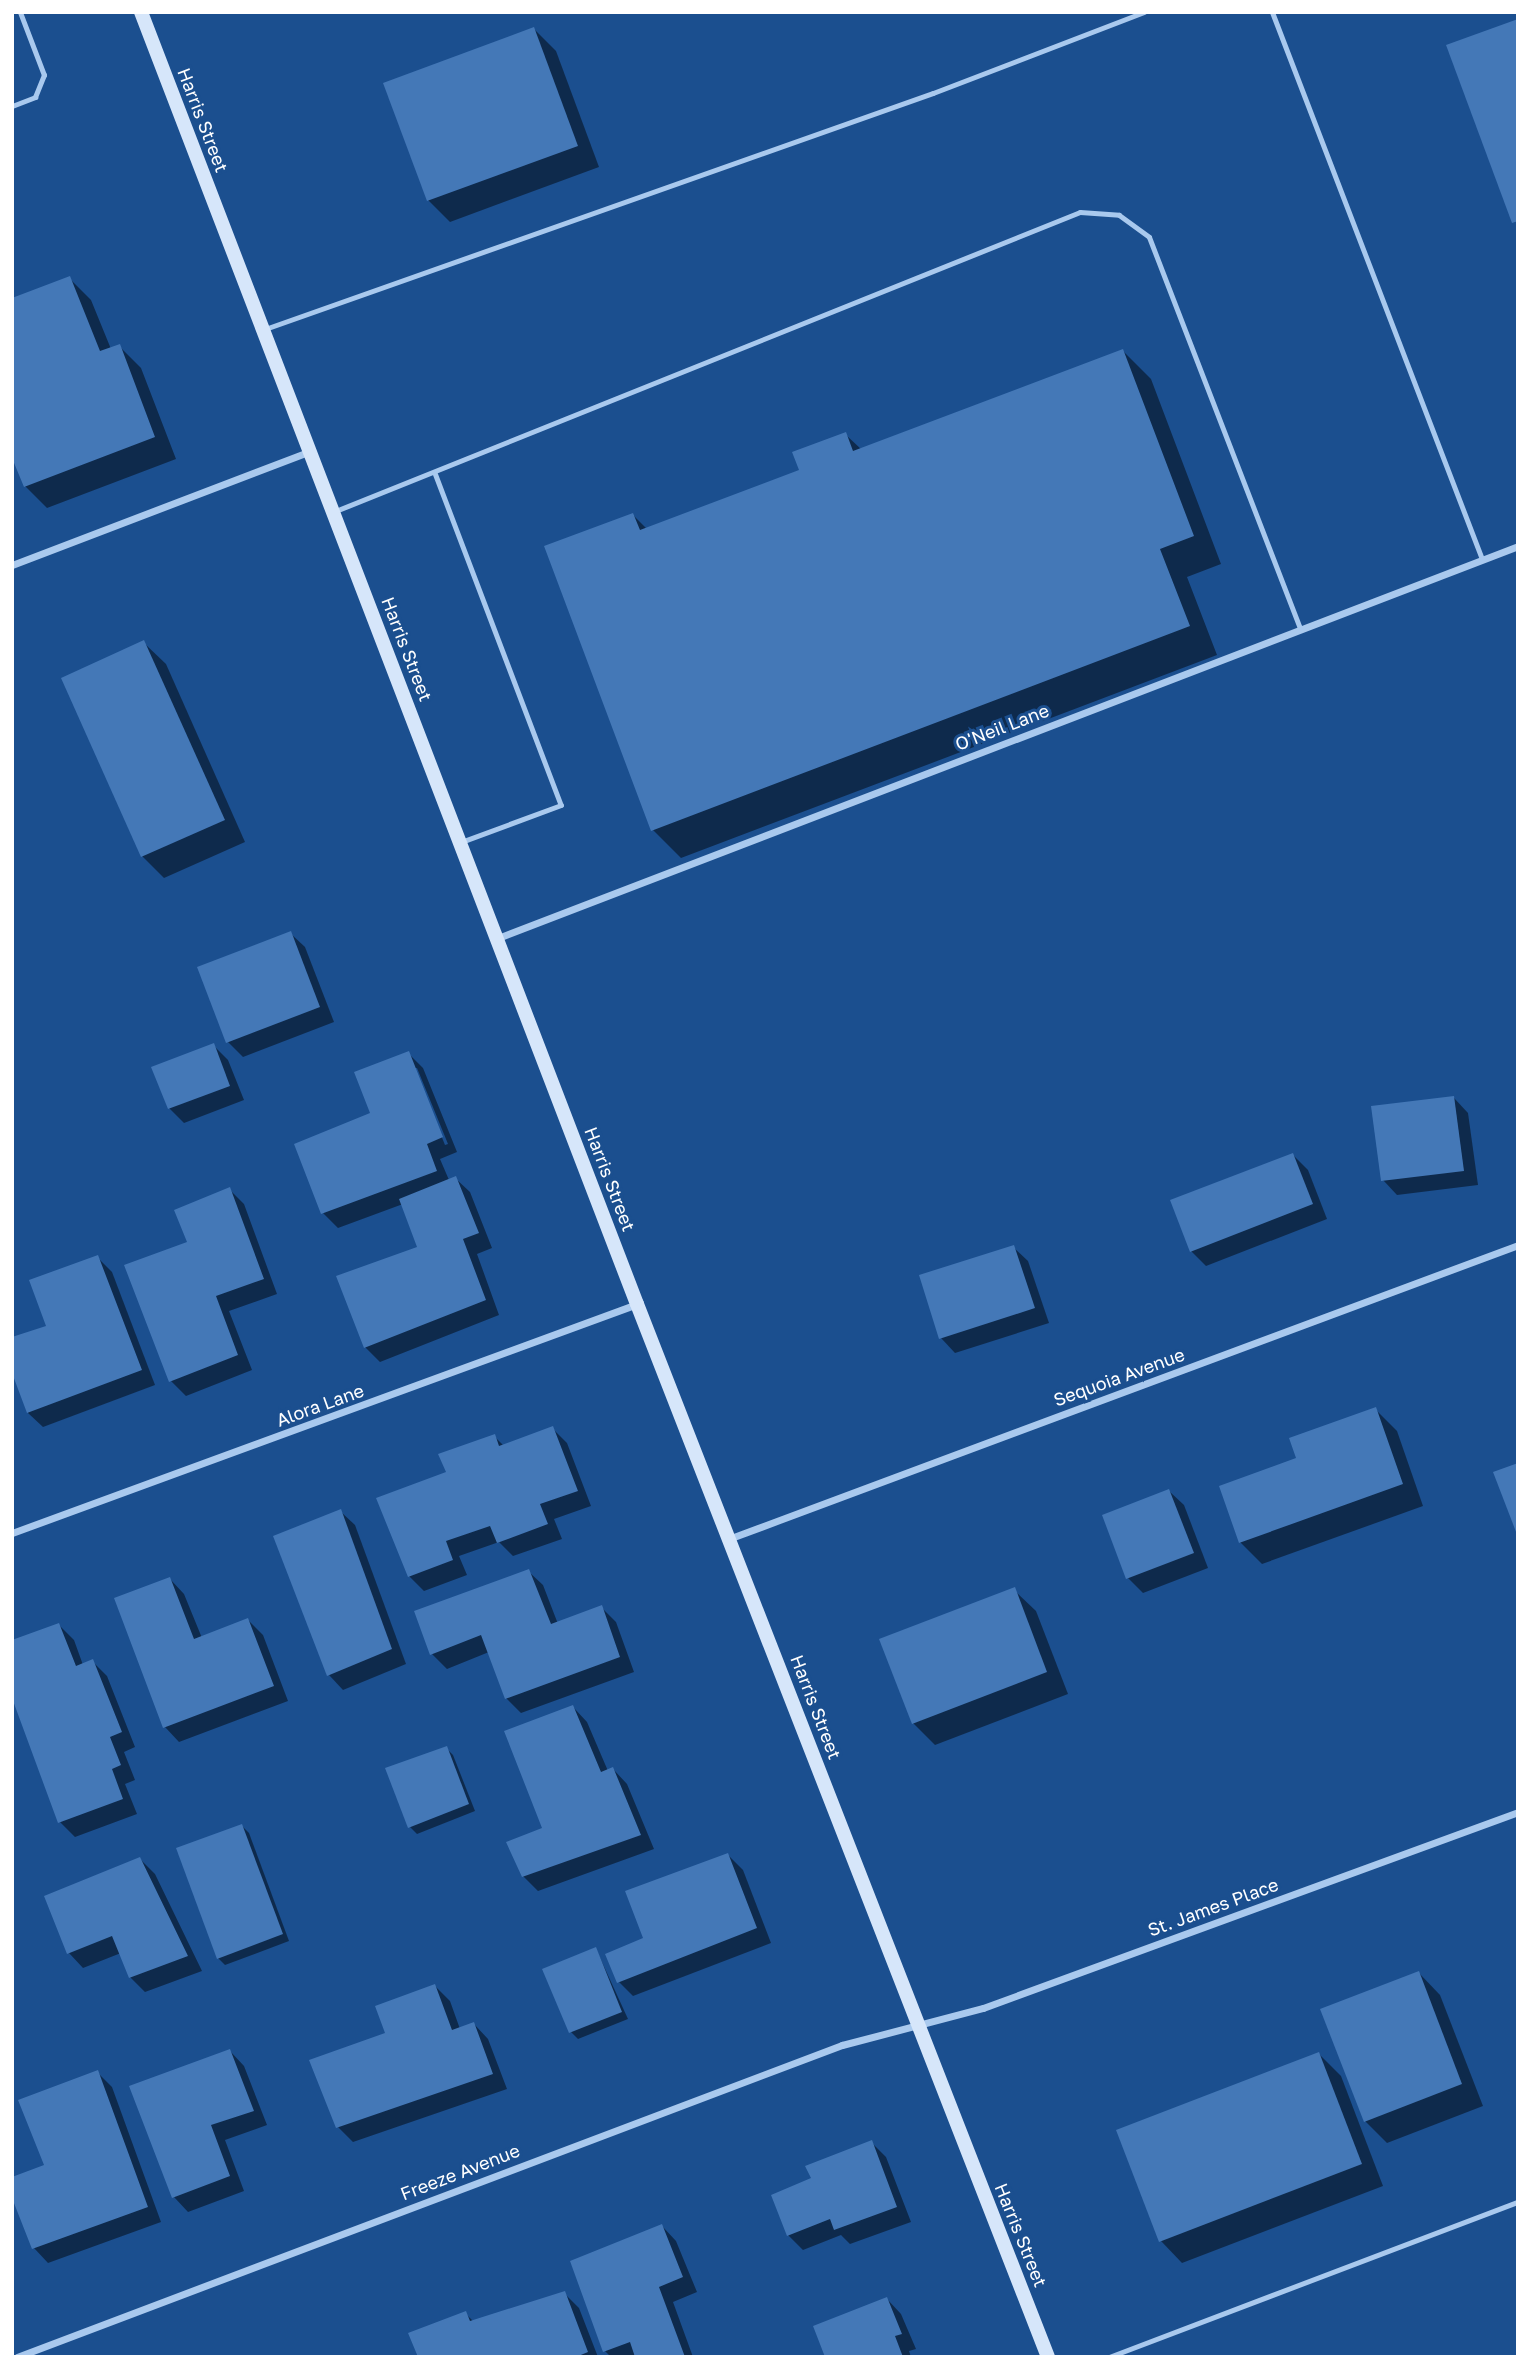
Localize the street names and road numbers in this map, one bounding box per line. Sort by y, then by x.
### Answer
street label: Harris Street [173,65,233,175]
street label: Harris Street [377,594,437,704]
street label: O'Neil Lane [952,699,1052,755]
street label: Harris Street [580,1124,640,1234]
street label: Sequoia Avenue [1051,1343,1187,1411]
street label: Alora Lane [273,1379,367,1431]
street label: Harris Street [786,1652,846,1762]
street label: St. James Place [1145,1873,1281,1941]
street label: Freeze Avenue [397,2139,523,2205]
street label: Harris Street [990,2180,1052,2290]

